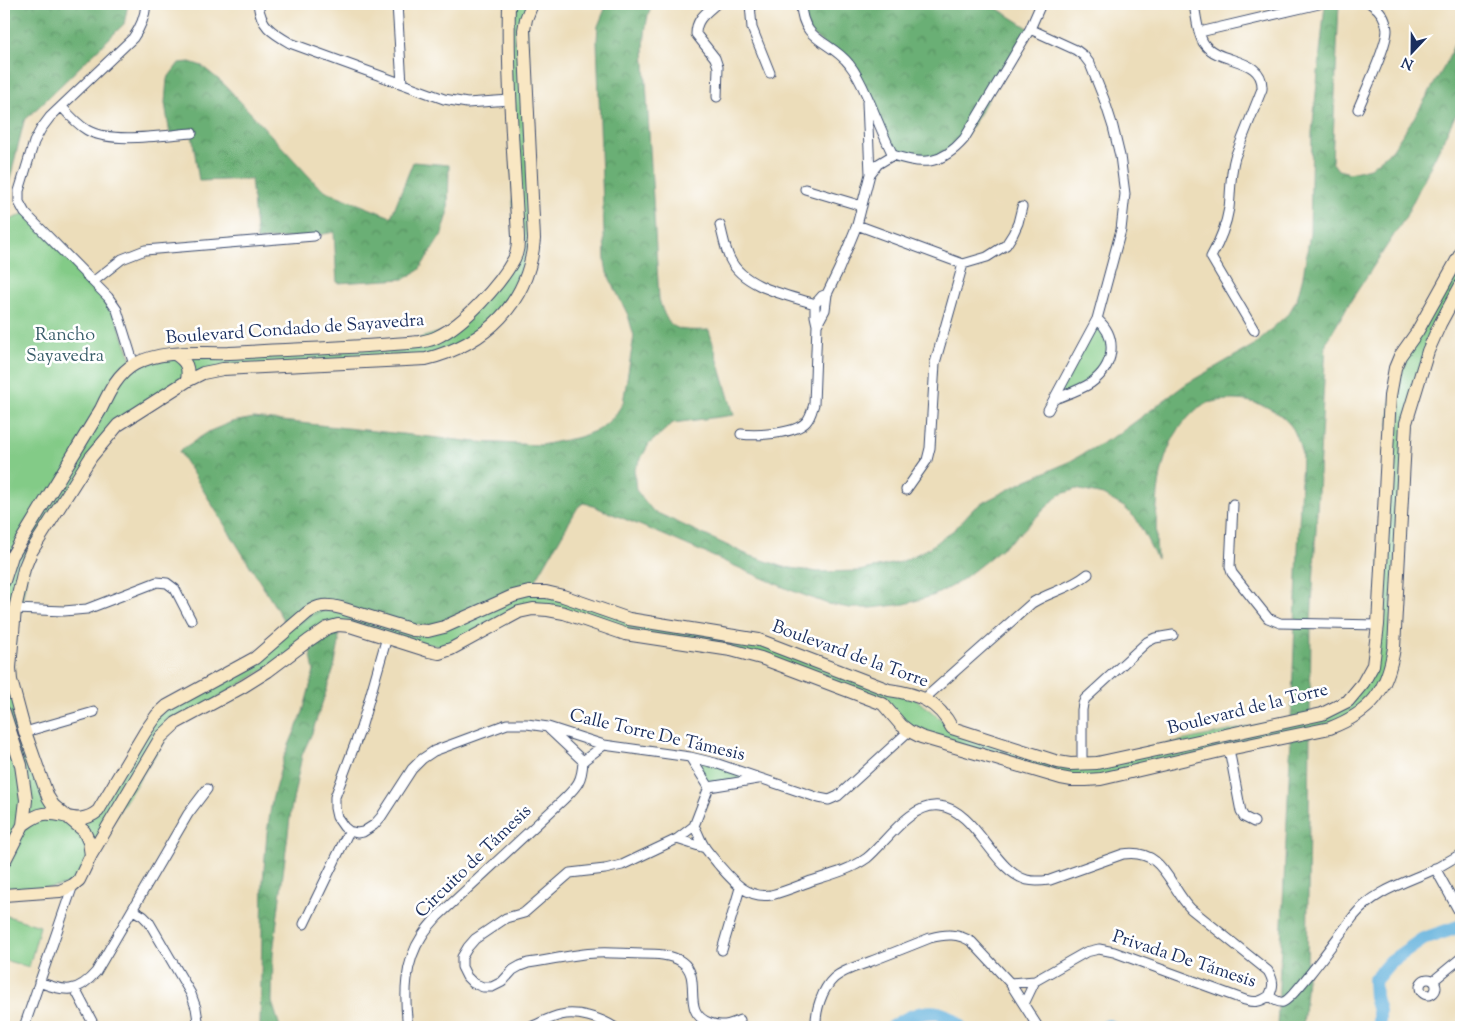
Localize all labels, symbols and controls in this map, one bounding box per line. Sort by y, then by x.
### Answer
north arrow [1388,28,1438,78]
text: N [1399,51,1417,74]
street label: Boulevard Condado de Sayavedra [165,308,425,352]
park label: Rancho Sayavedra [26,323,104,370]
street label: Boulevard de la Torre [768,615,932,695]
street label: Boulevard de la Torre [1165,677,1331,743]
street label: Calle Torre De Támesis [567,703,747,769]
street label: Circuito de Támesis [410,799,538,925]
street label: Privada De Támesis [1109,925,1259,995]

